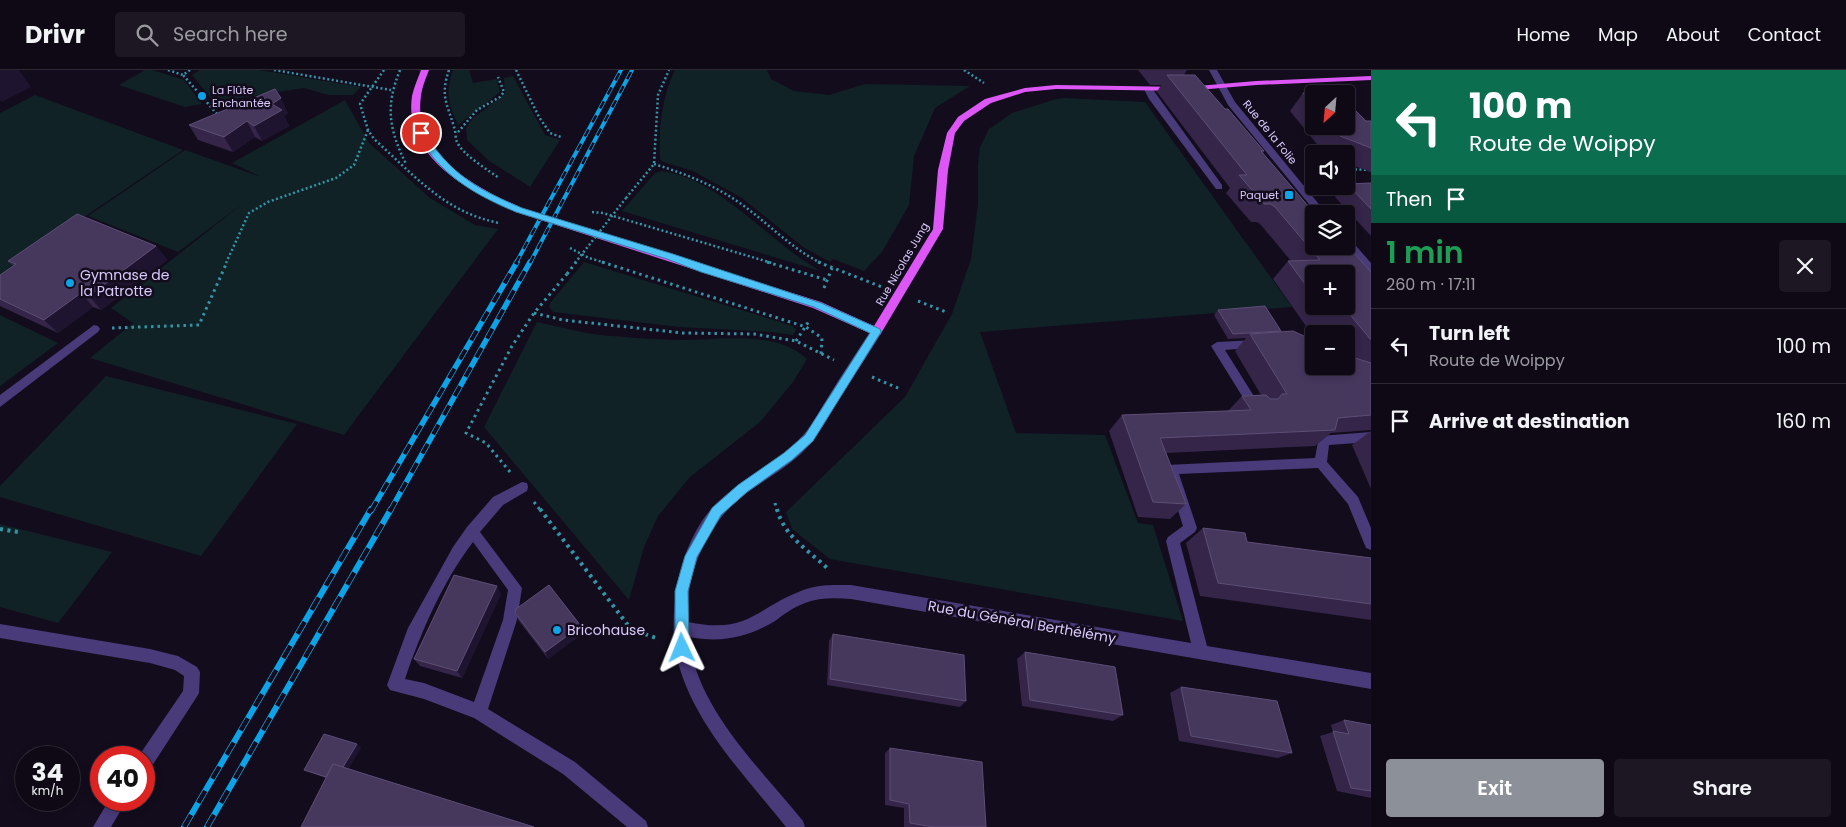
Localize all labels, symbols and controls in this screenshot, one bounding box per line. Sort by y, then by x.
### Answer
search box [115,12,465,57]
text: Drivr [25,18,85,51]
icon: search [133,21,161,49]
text: Search here [173,21,288,48]
text: Home [1516,22,1570,47]
text: Map [1598,22,1638,47]
text: About [1666,22,1720,47]
text: Contact [1748,22,1821,47]
text: 100 m [1469,81,1572,130]
place label: La Flûte Enchantée [212,82,271,111]
north arrow [1305,85,1355,135]
map controls [1305,85,1355,375]
marker: La Flûte Enchantée [196,90,208,102]
icon: left [1386,90,1451,155]
street label: Rue de la Folie [1239,96,1301,168]
pin [400,112,442,154]
icon: arrive [407,119,435,147]
text: Route de Woippy [1469,128,1656,159]
button: sound [1305,145,1355,195]
icon: arrive [1442,185,1470,213]
text: Then [1386,186,1432,213]
place label: Paquet [1240,187,1279,203]
marker: Paquet [1283,189,1295,201]
button: layers [1305,205,1355,255]
street label: Rue Nicolas Jung [872,219,932,309]
text: 1 min [1386,231,1464,274]
button: close [1779,240,1831,292]
place label: Gymnase de la Patrotte [80,265,170,301]
button: + [1305,265,1355,315]
text: 260 m · 17:11 [1386,273,1476,296]
marker: Gymnase de la Patrotte [64,277,76,289]
text: Turn left [1429,320,1510,347]
button: − [1305,325,1355,375]
icon: left [1386,332,1414,360]
text: 100 m [1776,333,1831,360]
text: Route de Woippy [1429,349,1565,372]
icon: arrive [1386,407,1414,435]
text: Arrive at destination [1429,408,1630,435]
text: 160 m [1776,408,1831,435]
street label: Rue du Général Berthélémy [926,596,1118,648]
place label: Bricohause [567,620,645,640]
position arrow [655,621,707,673]
marker: Bricohause [551,624,563,636]
speed limit sign: 40 [90,746,155,811]
text: 34 [31,755,64,790]
button: Exit [1386,759,1604,817]
button: Share [1614,759,1831,817]
text: km/h [32,782,63,799]

